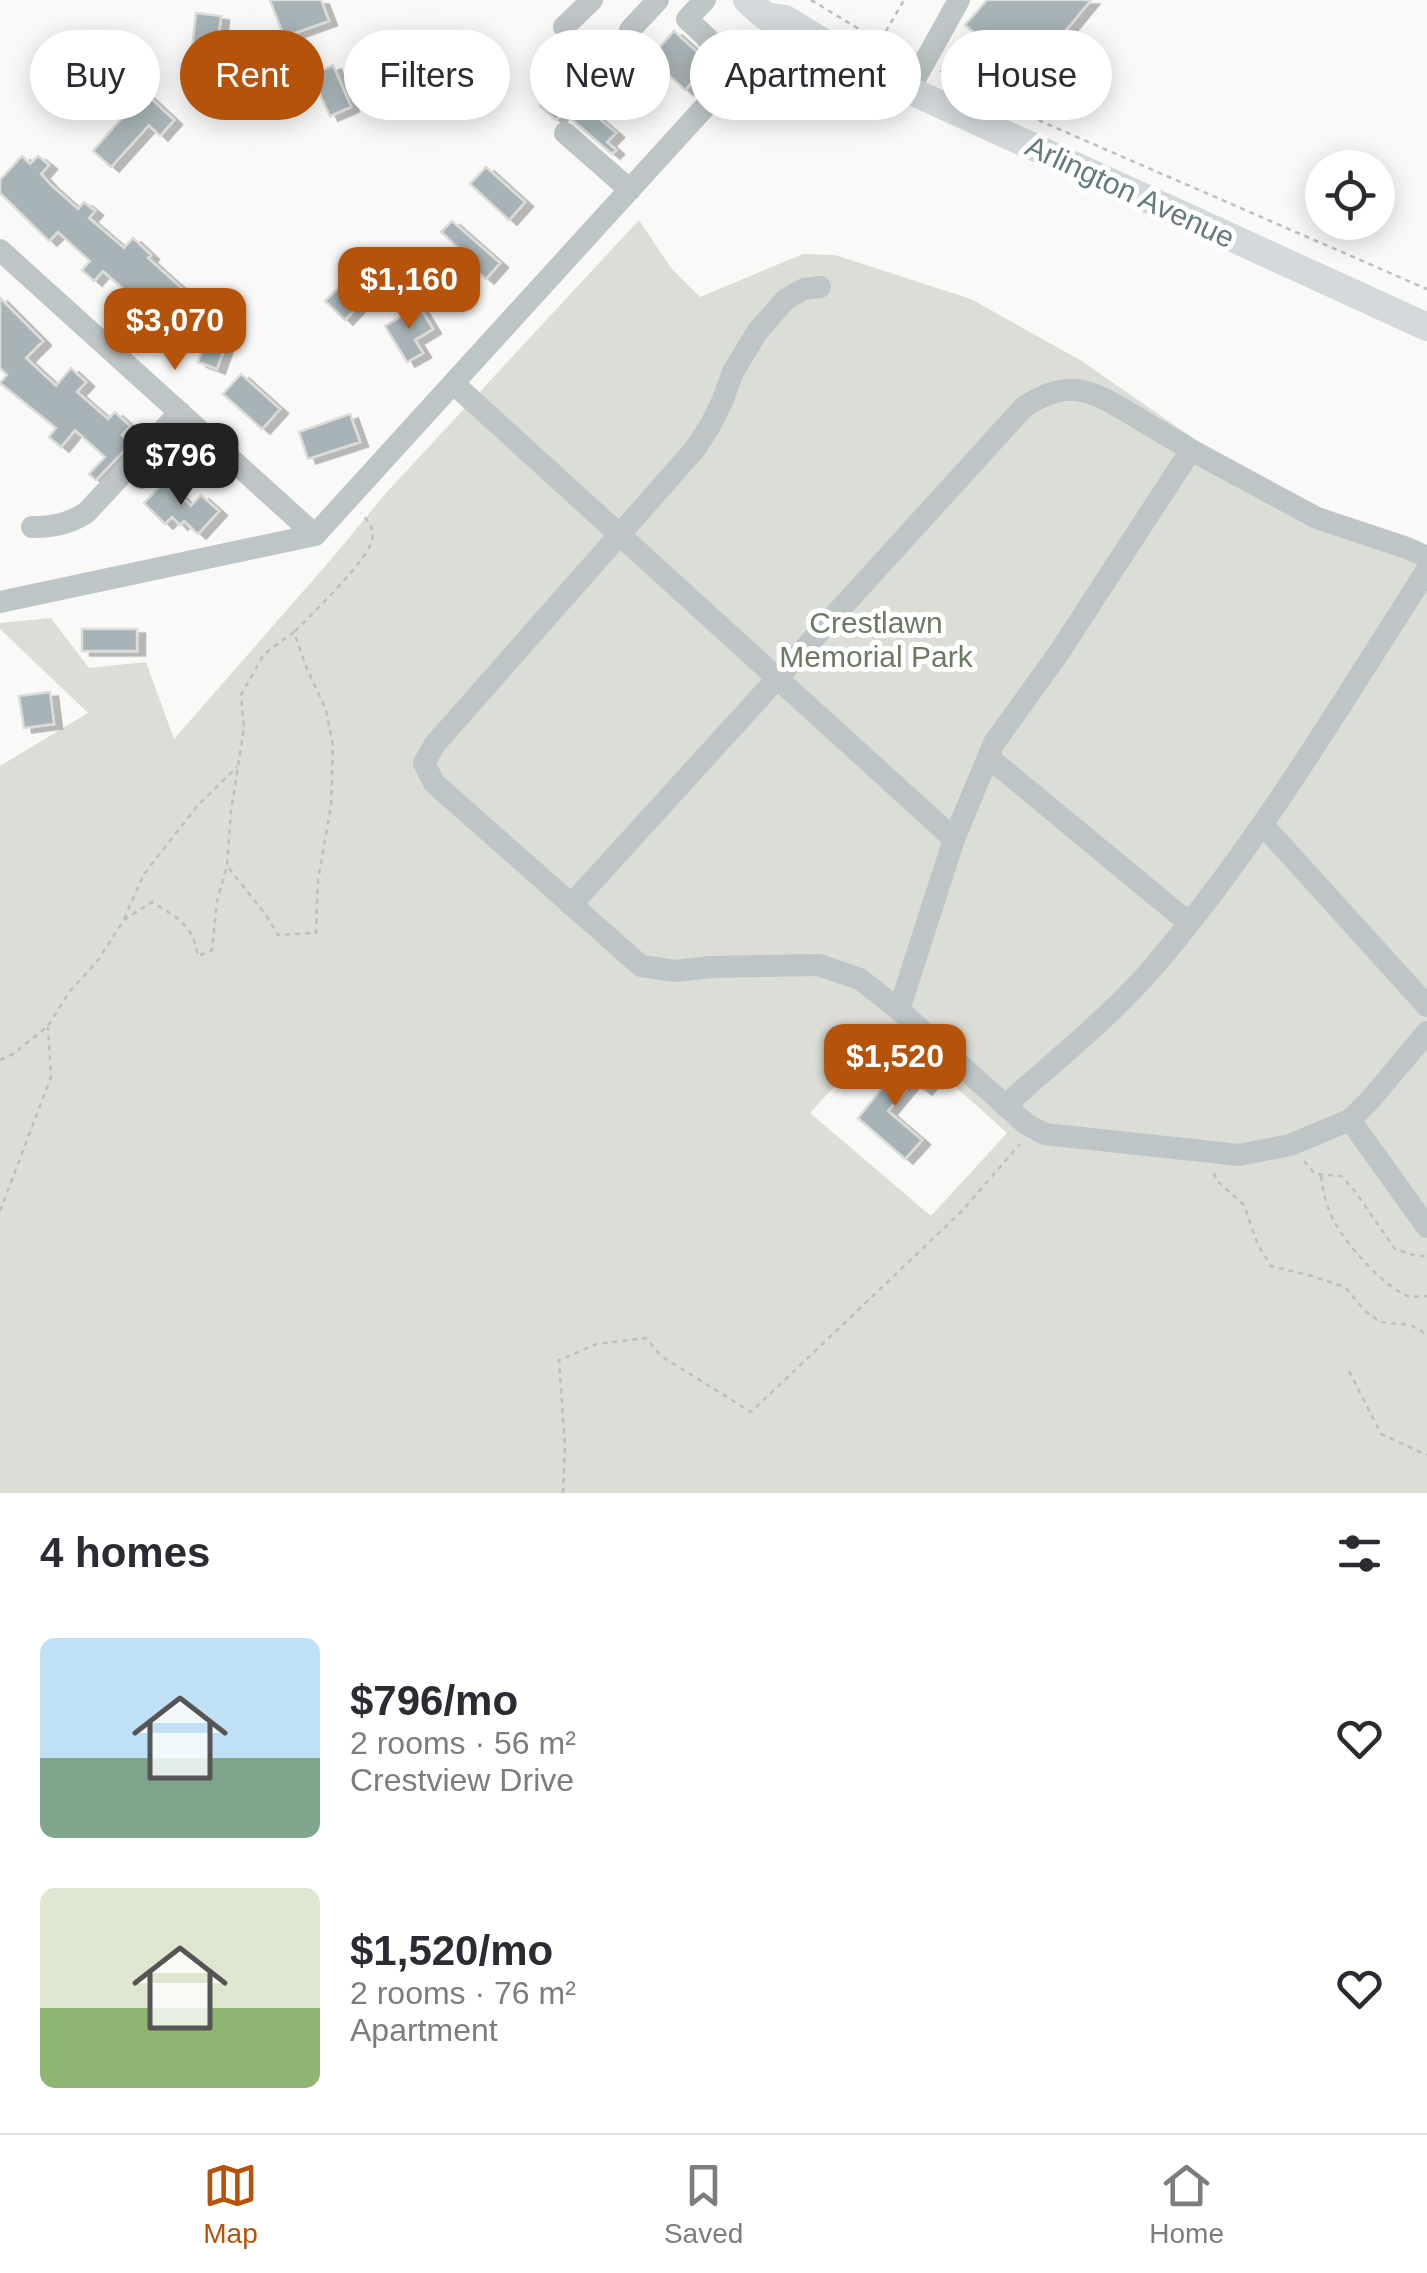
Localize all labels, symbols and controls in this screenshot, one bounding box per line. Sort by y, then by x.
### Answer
chip: Buy [30,30,160,120]
chip: Rent [180,30,324,120]
chip: Filters [344,30,510,120]
chip: New [530,30,670,120]
chip: Apartment [690,30,921,120]
chip: House [941,30,1112,120]
street label: Arlington Avenue [1021,129,1240,254]
map controls [1305,150,1395,240]
button: locate [1305,150,1395,240]
pin: $1,160 [328,247,490,332]
text: $1,160 [360,261,458,297]
pin: $3,070 [94,288,256,373]
text: $3,070 [126,302,224,338]
pin: $796 [122,423,240,508]
text: $796 [145,437,217,473]
park label: Crestlawn Memorial Park [779,606,974,673]
pin: $1,520 [814,1024,976,1109]
text: $1,520 [846,1038,944,1074]
icon: filters [1332,1526,1387,1581]
text: 4 homes [40,1529,210,1576]
text: $796/mo [350,1677,518,1724]
icon: home [120,1678,240,1798]
icon: heart [1332,1711,1387,1766]
text: 2 rooms · 56 m² [350,1725,576,1761]
text: Crestview Drive [350,1762,574,1798]
text: $1,520/mo [350,1927,553,1974]
icon: home [120,1928,240,2048]
icon: heart [1332,1961,1387,2016]
text: 2 rooms · 76 m² [350,1975,576,2011]
text: Apartment [350,2012,498,2048]
tab: Map [203,2158,258,2250]
tab: Saved [664,2158,743,2250]
tab: Home [1149,2158,1224,2250]

